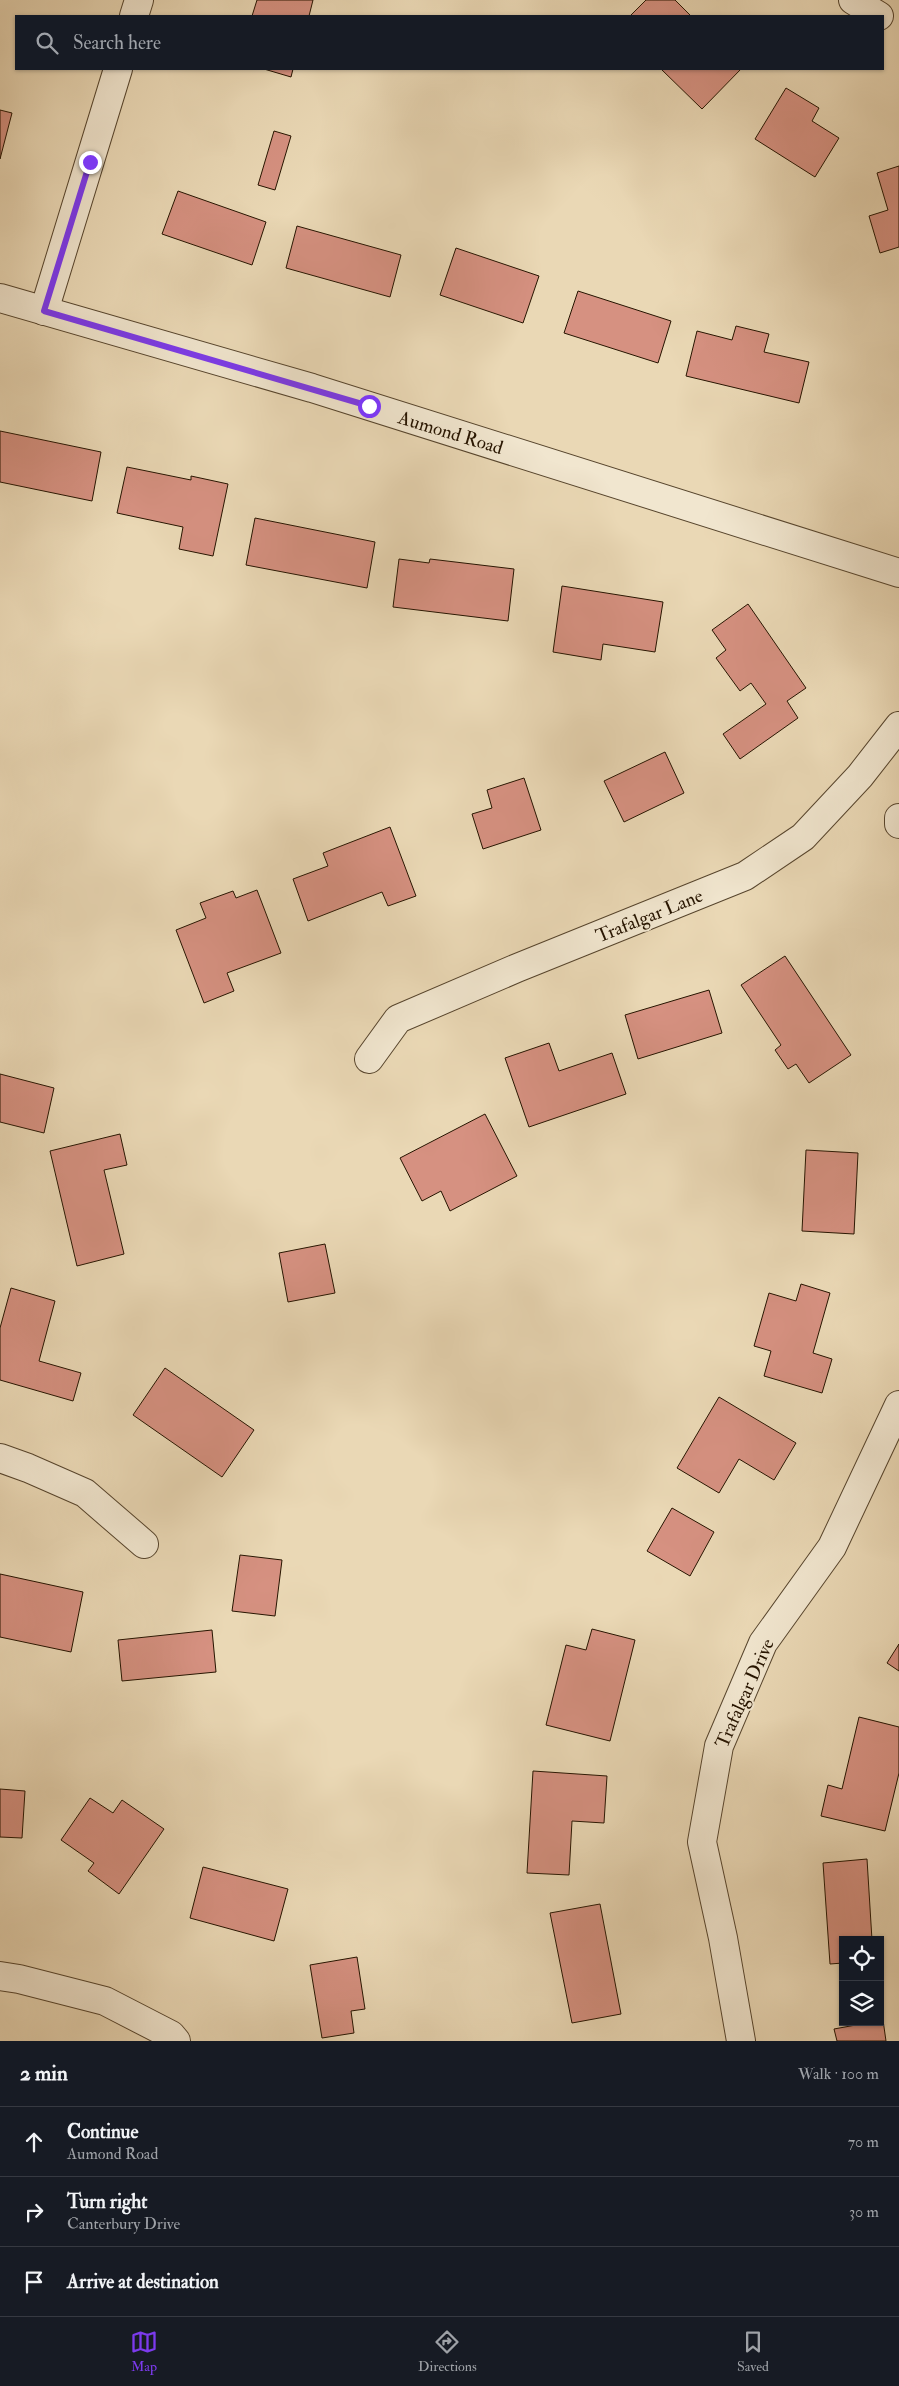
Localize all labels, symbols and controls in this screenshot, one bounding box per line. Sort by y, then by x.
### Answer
search box [15,15,884,70]
icon: search [33,29,61,57]
text: Search here [73,31,161,55]
route end [79,151,102,174]
route start [358,395,381,418]
street label: Aumond Road [394,405,507,460]
street label: Trafalgar Lane [592,884,706,948]
street label: Trafalgar Drive [710,1635,780,1752]
map controls [839,1936,884,2026]
button: locate [839,1936,884,1981]
button: layers [839,1981,884,2026]
text: 2 min [20,2060,68,2087]
text: Walk · 100 m [798,2064,879,2084]
text: Continue [67,2120,138,2144]
icon: ahead [20,2128,48,2156]
text: 70 m [848,2132,879,2152]
text: Aumond Road [67,2144,158,2164]
text: Turn right [67,2190,147,2214]
icon: right [20,2198,48,2226]
text: 30 m [849,2202,879,2222]
text: Canterbury Drive [67,2214,180,2234]
icon: arrive [20,2268,48,2296]
text: Arrive at destination [67,2270,219,2294]
tab: Map [130,2328,158,2375]
tab: Directions [418,2328,477,2375]
tab: Saved [737,2328,769,2375]

